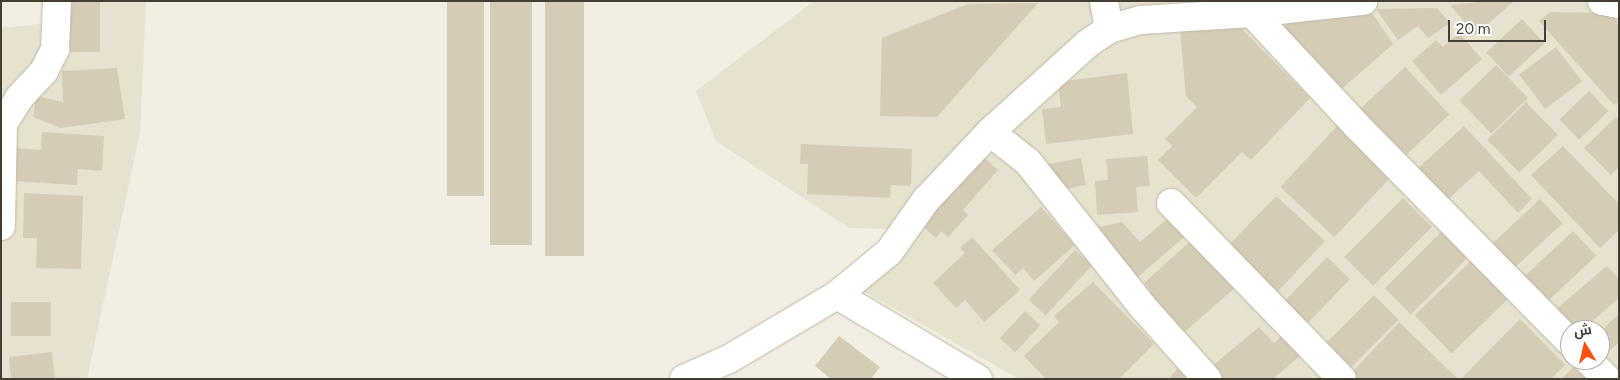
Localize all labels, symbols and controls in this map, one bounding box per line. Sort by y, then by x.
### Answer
scale bar [1450,10,1548,42]
text: 20 m [1456,20,1490,38]
north arrow [1560,320,1610,370]
text: ش [1573,321,1593,340]

